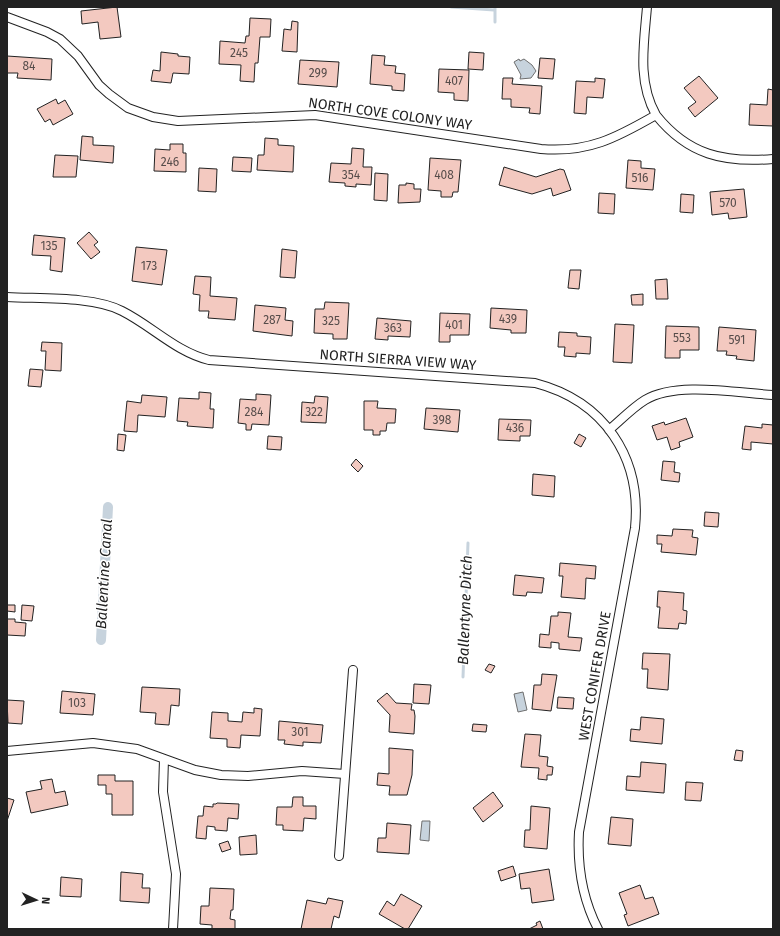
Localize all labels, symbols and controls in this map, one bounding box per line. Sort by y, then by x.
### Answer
house number: 245 [230,46,248,60]
house number: 84 [23,59,36,73]
house number: 299 [309,66,327,80]
house number: 407 [445,74,463,88]
street label: NORTH COVE COLONY WAY [307,94,473,134]
house number: 246 [161,155,179,169]
house number: 354 [342,168,361,182]
house number: 408 [434,168,454,182]
house number: 516 [632,171,649,185]
house number: 570 [719,196,737,210]
house number: 135 [40,239,58,253]
house number: 173 [141,259,157,273]
house number: 439 [499,312,517,326]
house number: 287 [263,313,281,327]
house number: 325 [322,314,340,328]
house number: 401 [445,318,463,332]
house number: 363 [384,321,402,335]
house number: 553 [673,331,691,345]
house number: 591 [728,333,746,347]
street label: NORTH SIERRA VIEW WAY [319,346,477,374]
house number: 284 [245,405,264,419]
house number: 322 [305,405,323,419]
house number: 398 [433,413,452,427]
house number: 436 [506,421,524,435]
water label: Ballentine Canal [92,518,116,630]
water label: Ballentyne Ditch [454,555,476,665]
street label: WEST CONIFER DRIVE [575,610,615,742]
house number: 103 [68,696,86,710]
house number: 301 [291,725,309,739]
north arrow [16,880,56,920]
text: N [39,897,52,905]

